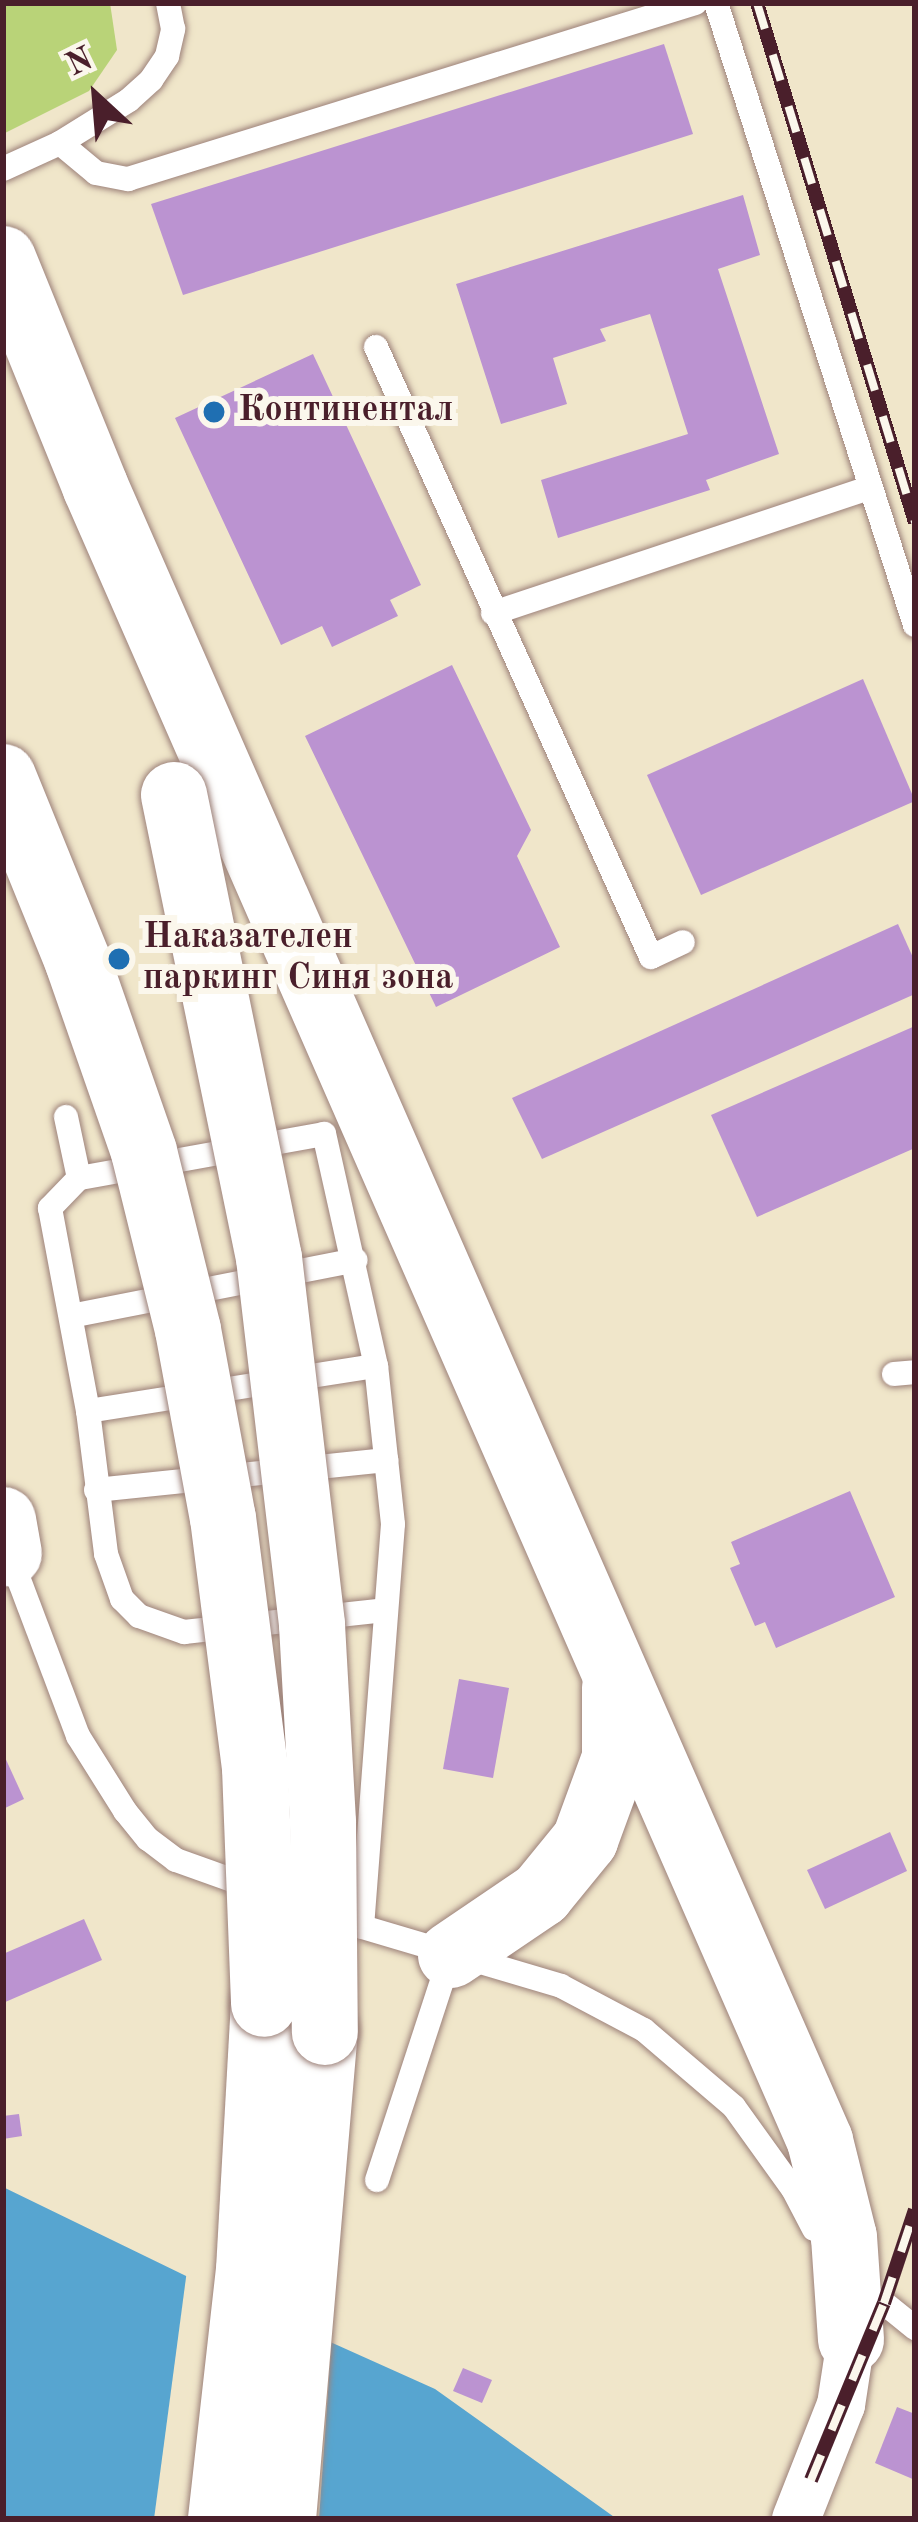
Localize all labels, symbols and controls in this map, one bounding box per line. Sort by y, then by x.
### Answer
north arrow [36,36,156,156]
text: N [61,43,99,84]
place label: Континентал [238,390,453,434]
marker: Континентал [201,399,227,425]
place label: Наказателен паркинг Синя зона [143,916,454,1001]
marker: Наказателен паркинг Синя зона [106,946,132,972]

